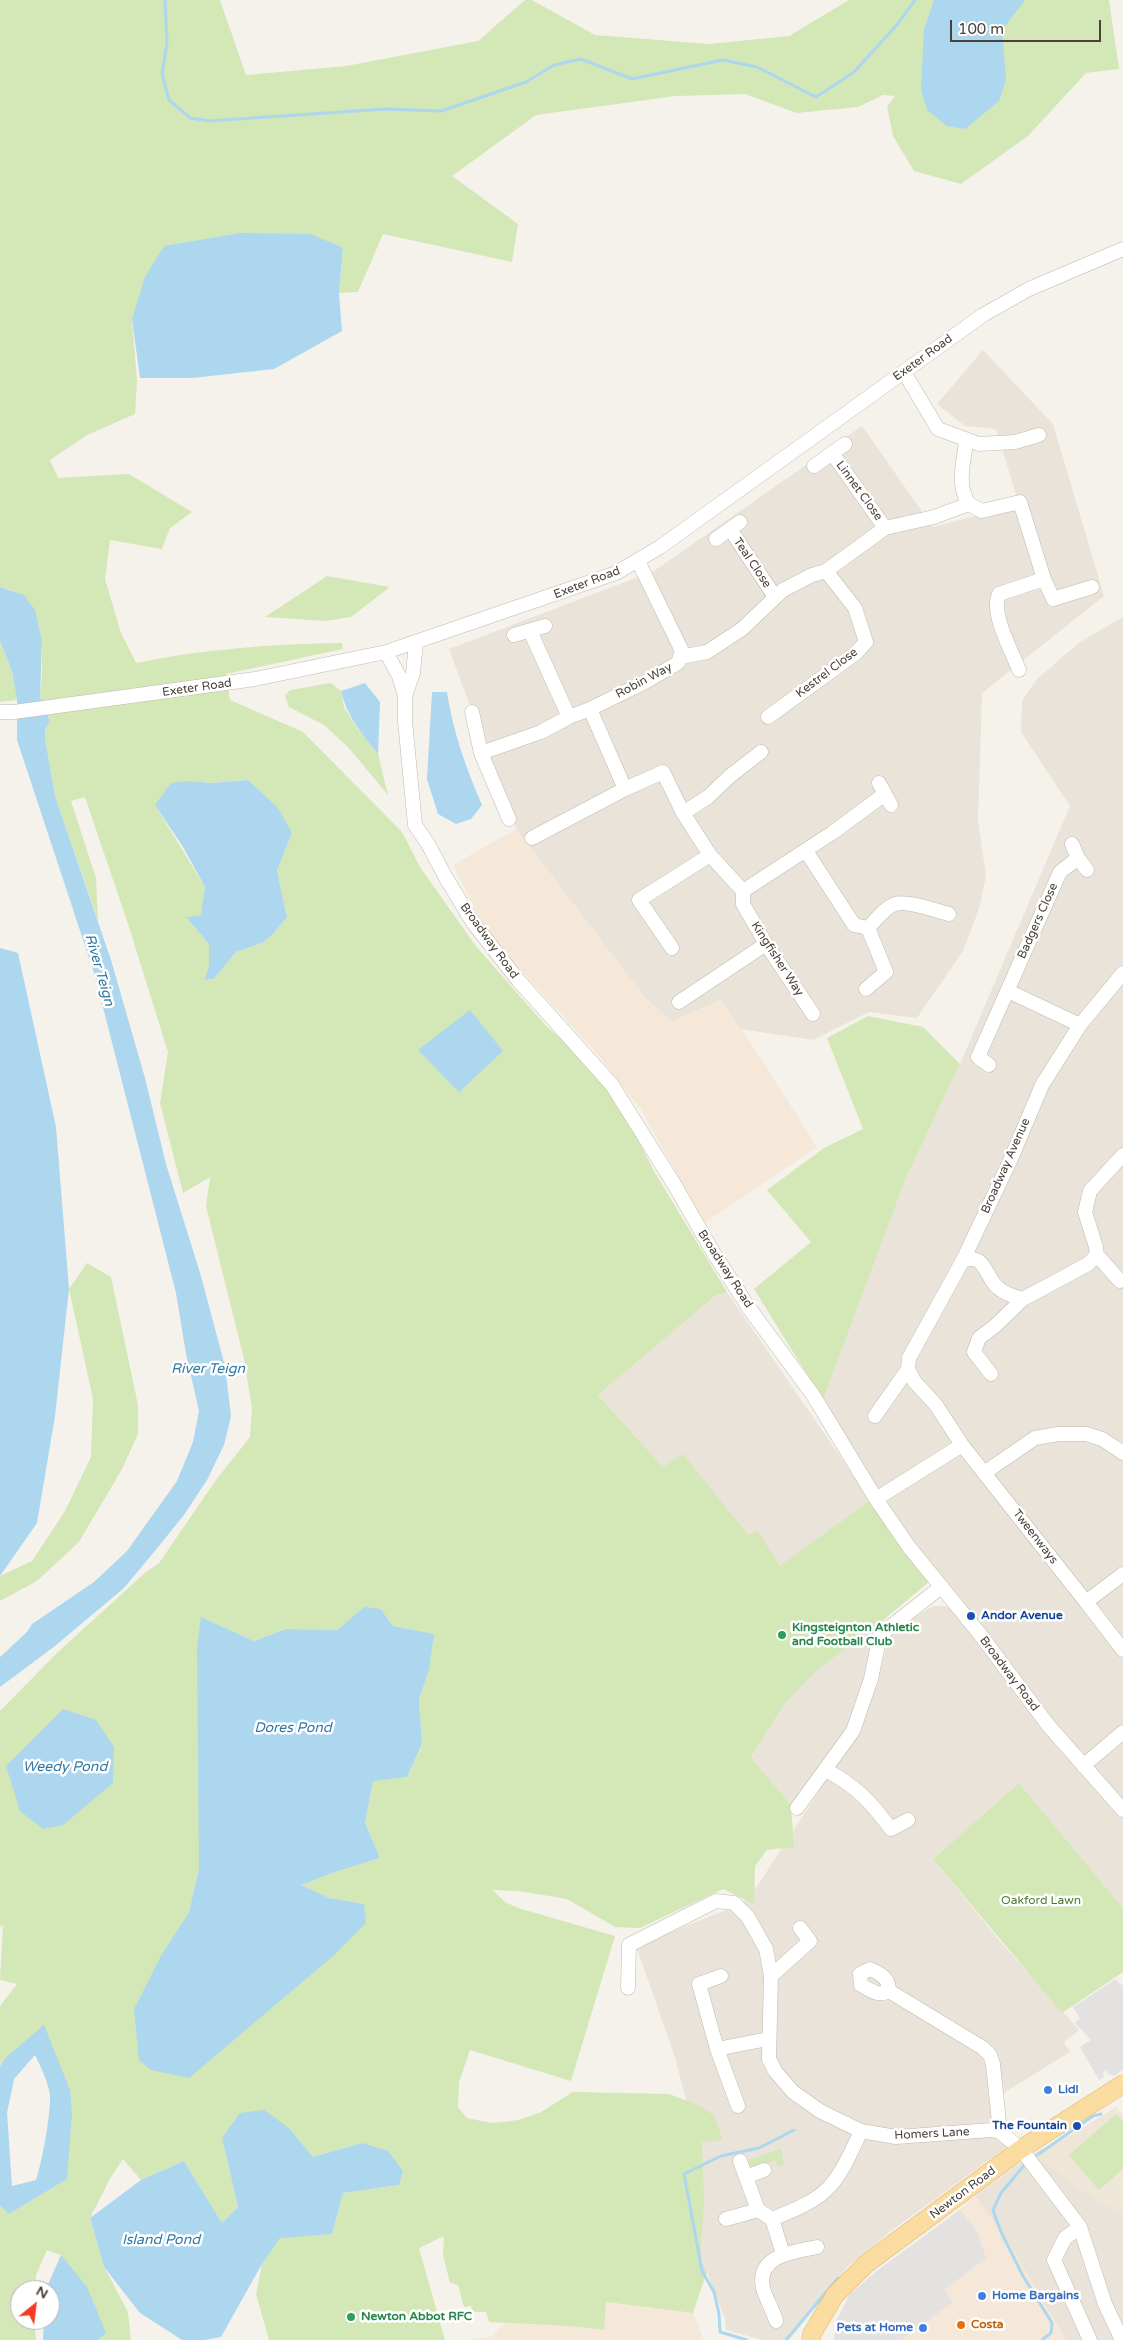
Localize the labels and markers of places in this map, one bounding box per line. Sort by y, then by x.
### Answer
place label: Andor Avenue [981,1609,1063,1623]
marker: Andor Avenue [965,1610,977,1622]
place label: Kingsteignton Athletic and Football Club [792,1621,919,1649]
marker: Kingsteignton Athletic and Football Club [776,1629,788,1641]
place label: Lidl [1058,2083,1078,2097]
marker: Lidl [1042,2084,1054,2096]
place label: The Fountain [992,2119,1067,2133]
marker: The Fountain [1071,2120,1083,2132]
place label: Home Bargains [992,2289,1079,2303]
marker: Home Bargains [976,2290,988,2302]
place label: Newton Abbot RFC [361,2310,472,2324]
marker: Newton Abbot RFC [345,2311,357,2323]
place label: Costa [971,2318,1003,2332]
marker: Costa [955,2319,967,2331]
place label: Pets at Home [837,2321,913,2335]
marker: Pets at Home [917,2322,929,2334]

